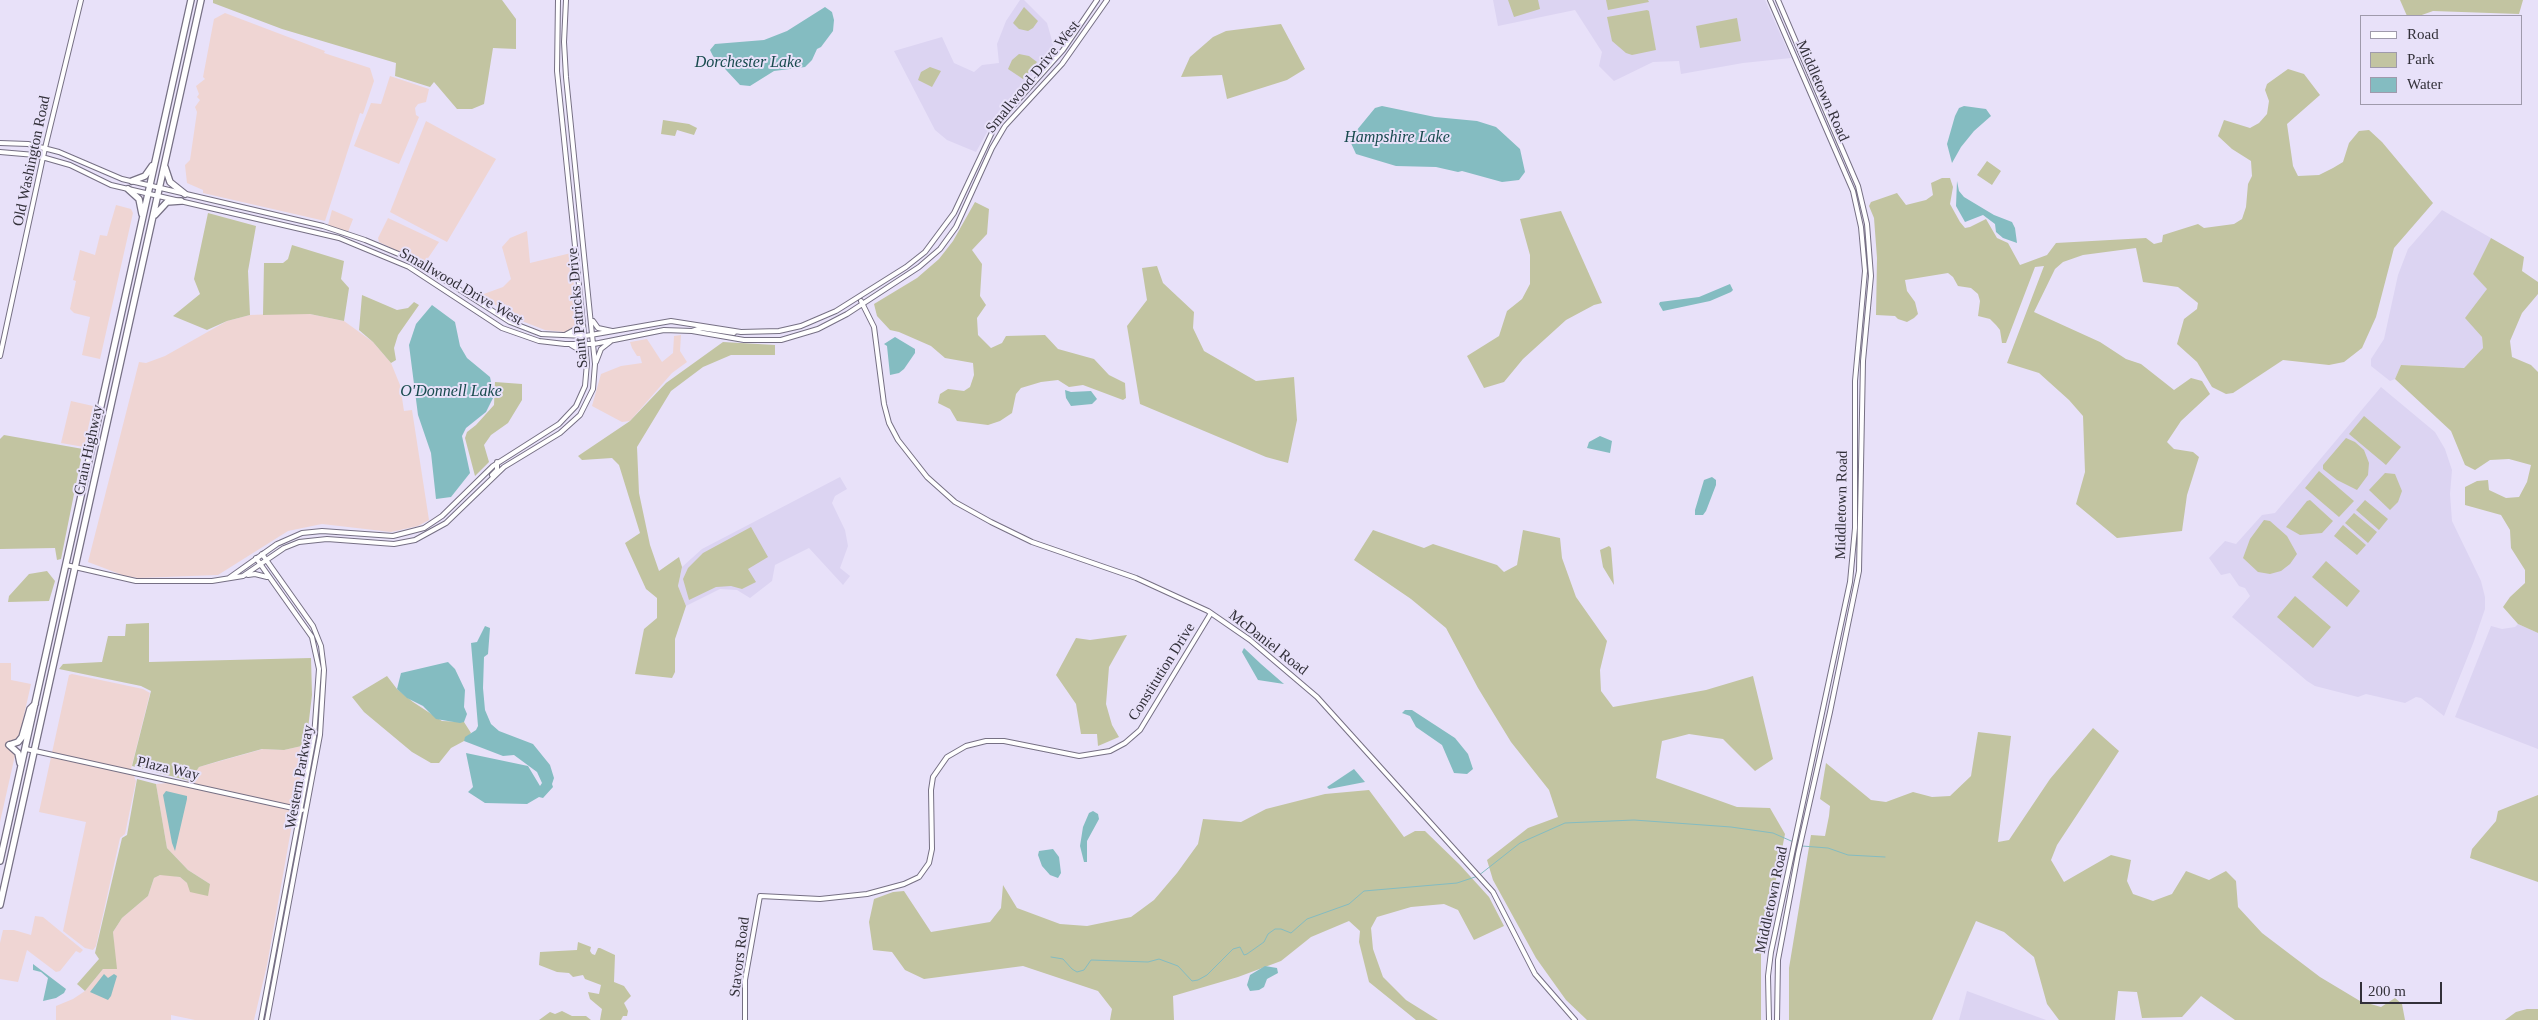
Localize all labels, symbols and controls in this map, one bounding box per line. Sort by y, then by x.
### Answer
legend [2360,15,2523,105]
street label: Smallwood Drive West [982,17,1084,137]
text: Road [2407,26,2439,42]
street label: Middletown Road [1792,38,1852,144]
text: Park [2407,51,2435,67]
water label: Dorchester Lake [695,53,801,73]
text: Water [2407,76,2442,92]
street label: Old Washington Road [9,94,55,228]
water label: Hampshire Lake [1344,128,1450,148]
street label: Smallwood Drive West [396,244,526,330]
street label: Saint Patricks Drive [564,247,592,369]
water label: O'Donnell Lake [400,382,502,402]
street label: Crain Highway [71,403,107,497]
street label: Middletown Road [1832,450,1852,560]
street label: McDaniel Road [1225,607,1311,679]
street label: Constitution Drive [1125,620,1199,724]
street label: Western Parkway [282,724,318,830]
street label: Plaza Way [135,753,201,785]
street label: Middletown Road [1752,845,1792,955]
street label: Stavors Road [726,916,754,998]
scale bar [2363,972,2446,1004]
text: 200 m [2368,983,2406,999]

